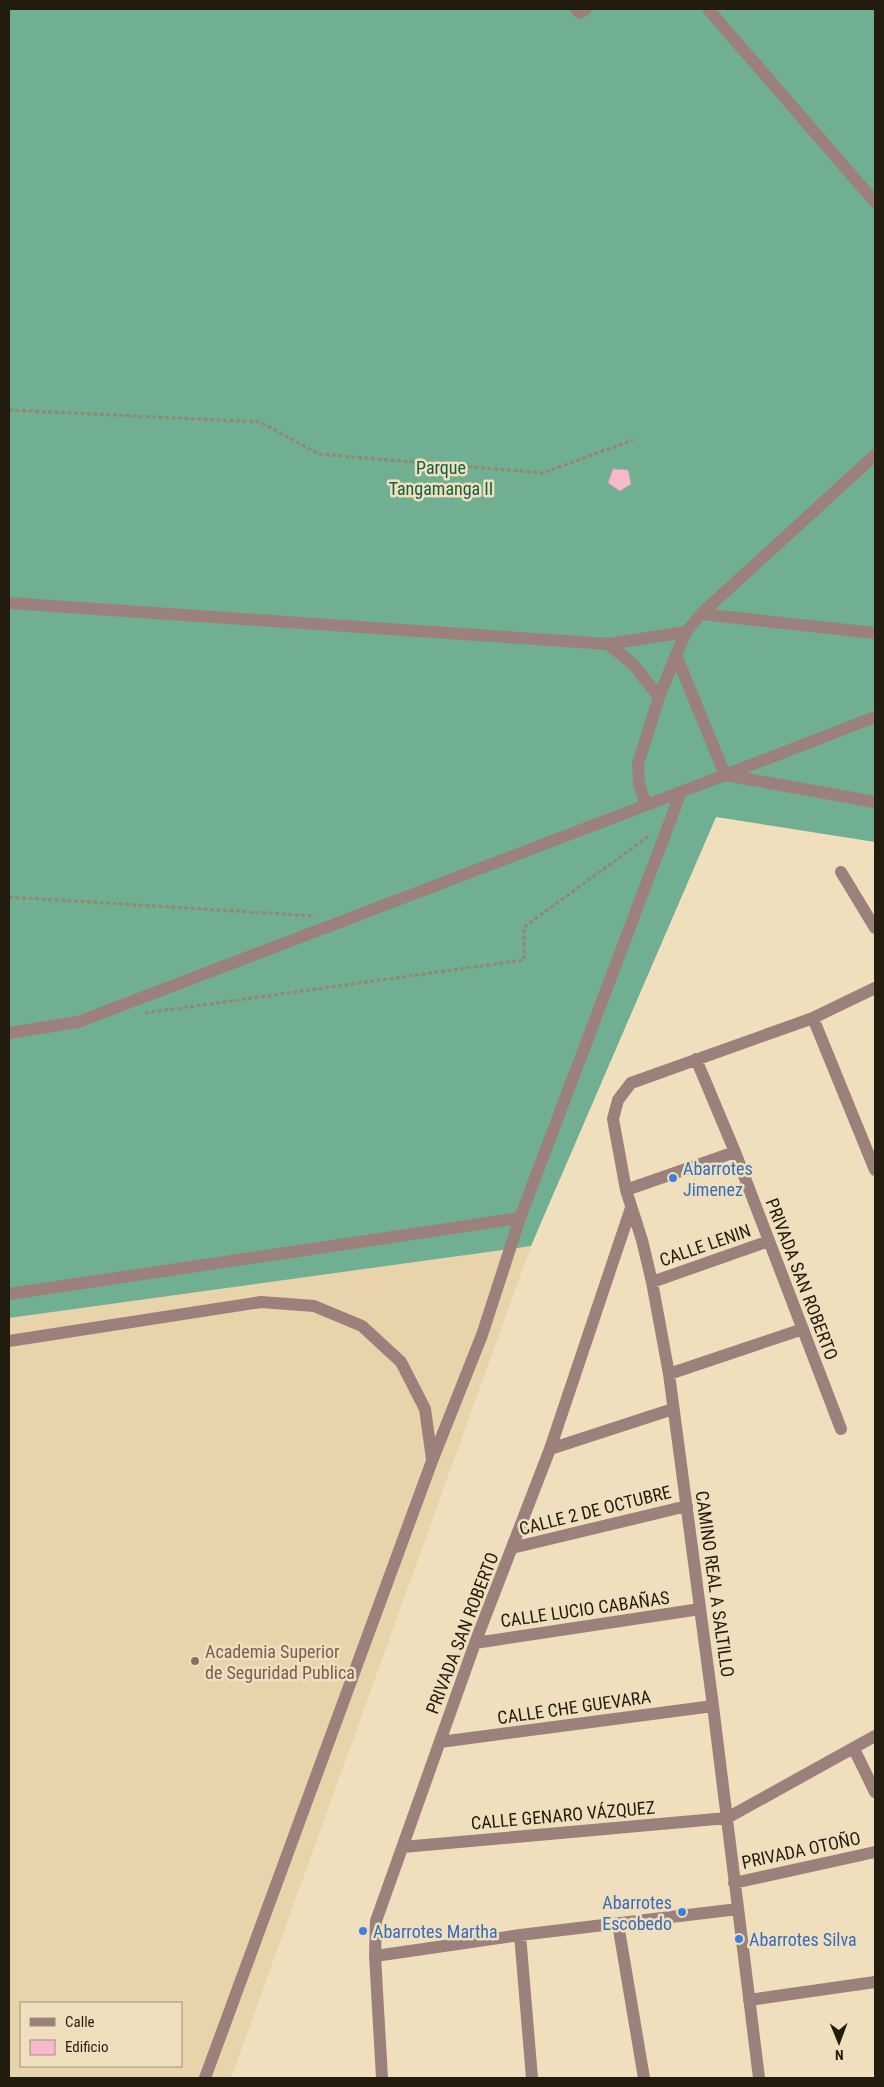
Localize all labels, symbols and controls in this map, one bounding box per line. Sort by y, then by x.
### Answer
park label: Parque Tangamanga II [389,457,493,499]
place label: Abarrotes Jimenez [683,1158,753,1200]
marker: Abarrotes Jimenez [667,1172,679,1184]
street label: PRIVADA SAN ROBERTO [761,1195,843,1363]
street label: CALLE LENIN [657,1220,753,1270]
street label: CALLE 2 DE OCTUBRE [517,1481,673,1539]
street label: CAMINO REAL A SALTILLO [692,1489,738,1679]
street label: PRIVADA SAN ROBERTO [421,1549,503,1717]
street label: CALLE LUCIO CABAÑAS [499,1587,671,1631]
place label: Academia Superior de Seguridad Publica [205,1641,355,1683]
marker: Academia Superior de Seguridad Publica [189,1655,201,1667]
street label: CALLE CHE GUEVARA [496,1686,653,1728]
street label: CALLE GENARO VÁZQUEZ [470,1796,656,1834]
street label: PRIVADA OTOÑO [740,1827,862,1873]
place label: Abarrotes Escobedo [602,1892,672,1934]
marker: Abarrotes Escobedo [676,1906,688,1918]
place label: Abarrotes Martha [373,1921,498,1942]
marker: Abarrotes Martha [357,1925,369,1937]
place label: Abarrotes Silva [749,1929,857,1950]
marker: Abarrotes Silva [733,1933,745,1945]
legend [20,2002,182,2067]
text: Calle [65,2013,95,2031]
north arrow [814,2017,864,2067]
text: Edificio [65,2038,108,2056]
text: N [835,2047,844,2063]

